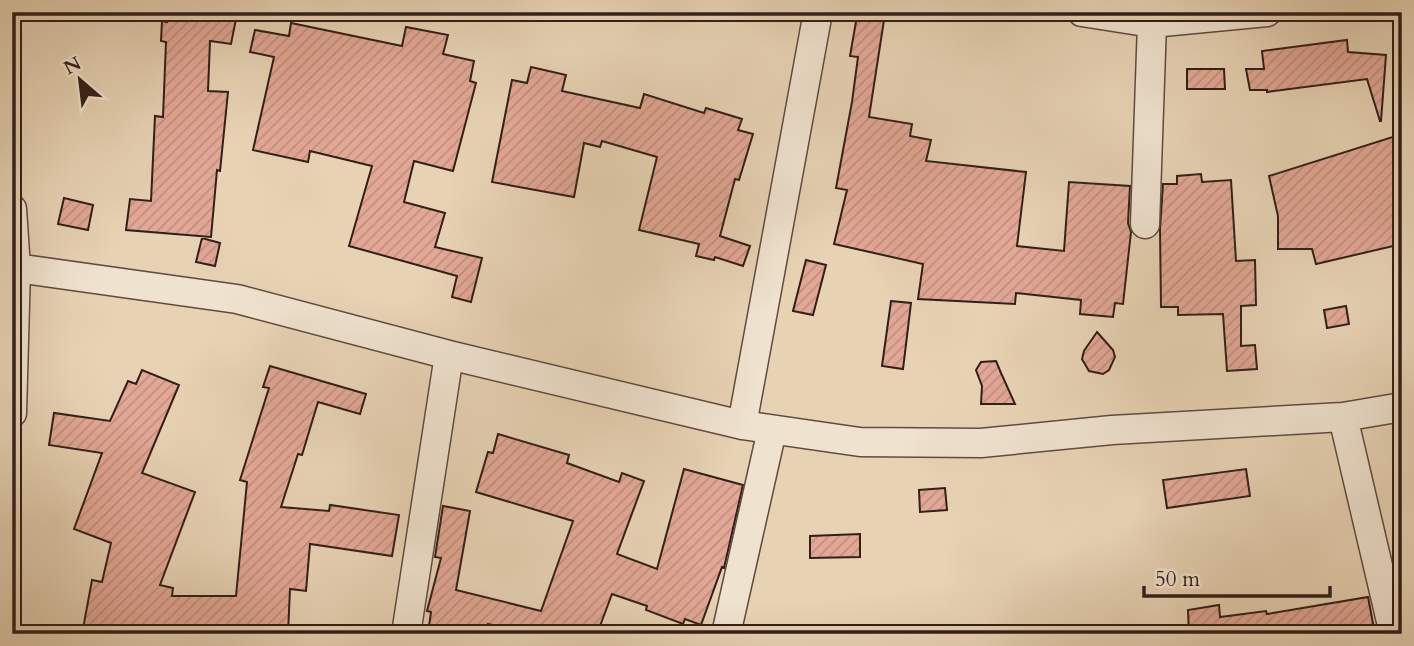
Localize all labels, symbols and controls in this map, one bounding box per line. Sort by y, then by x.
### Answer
north arrow [46,46,116,116]
text: N [59,50,86,81]
scale bar [1144,555,1330,599]
text: 50 m [1155,565,1200,594]

